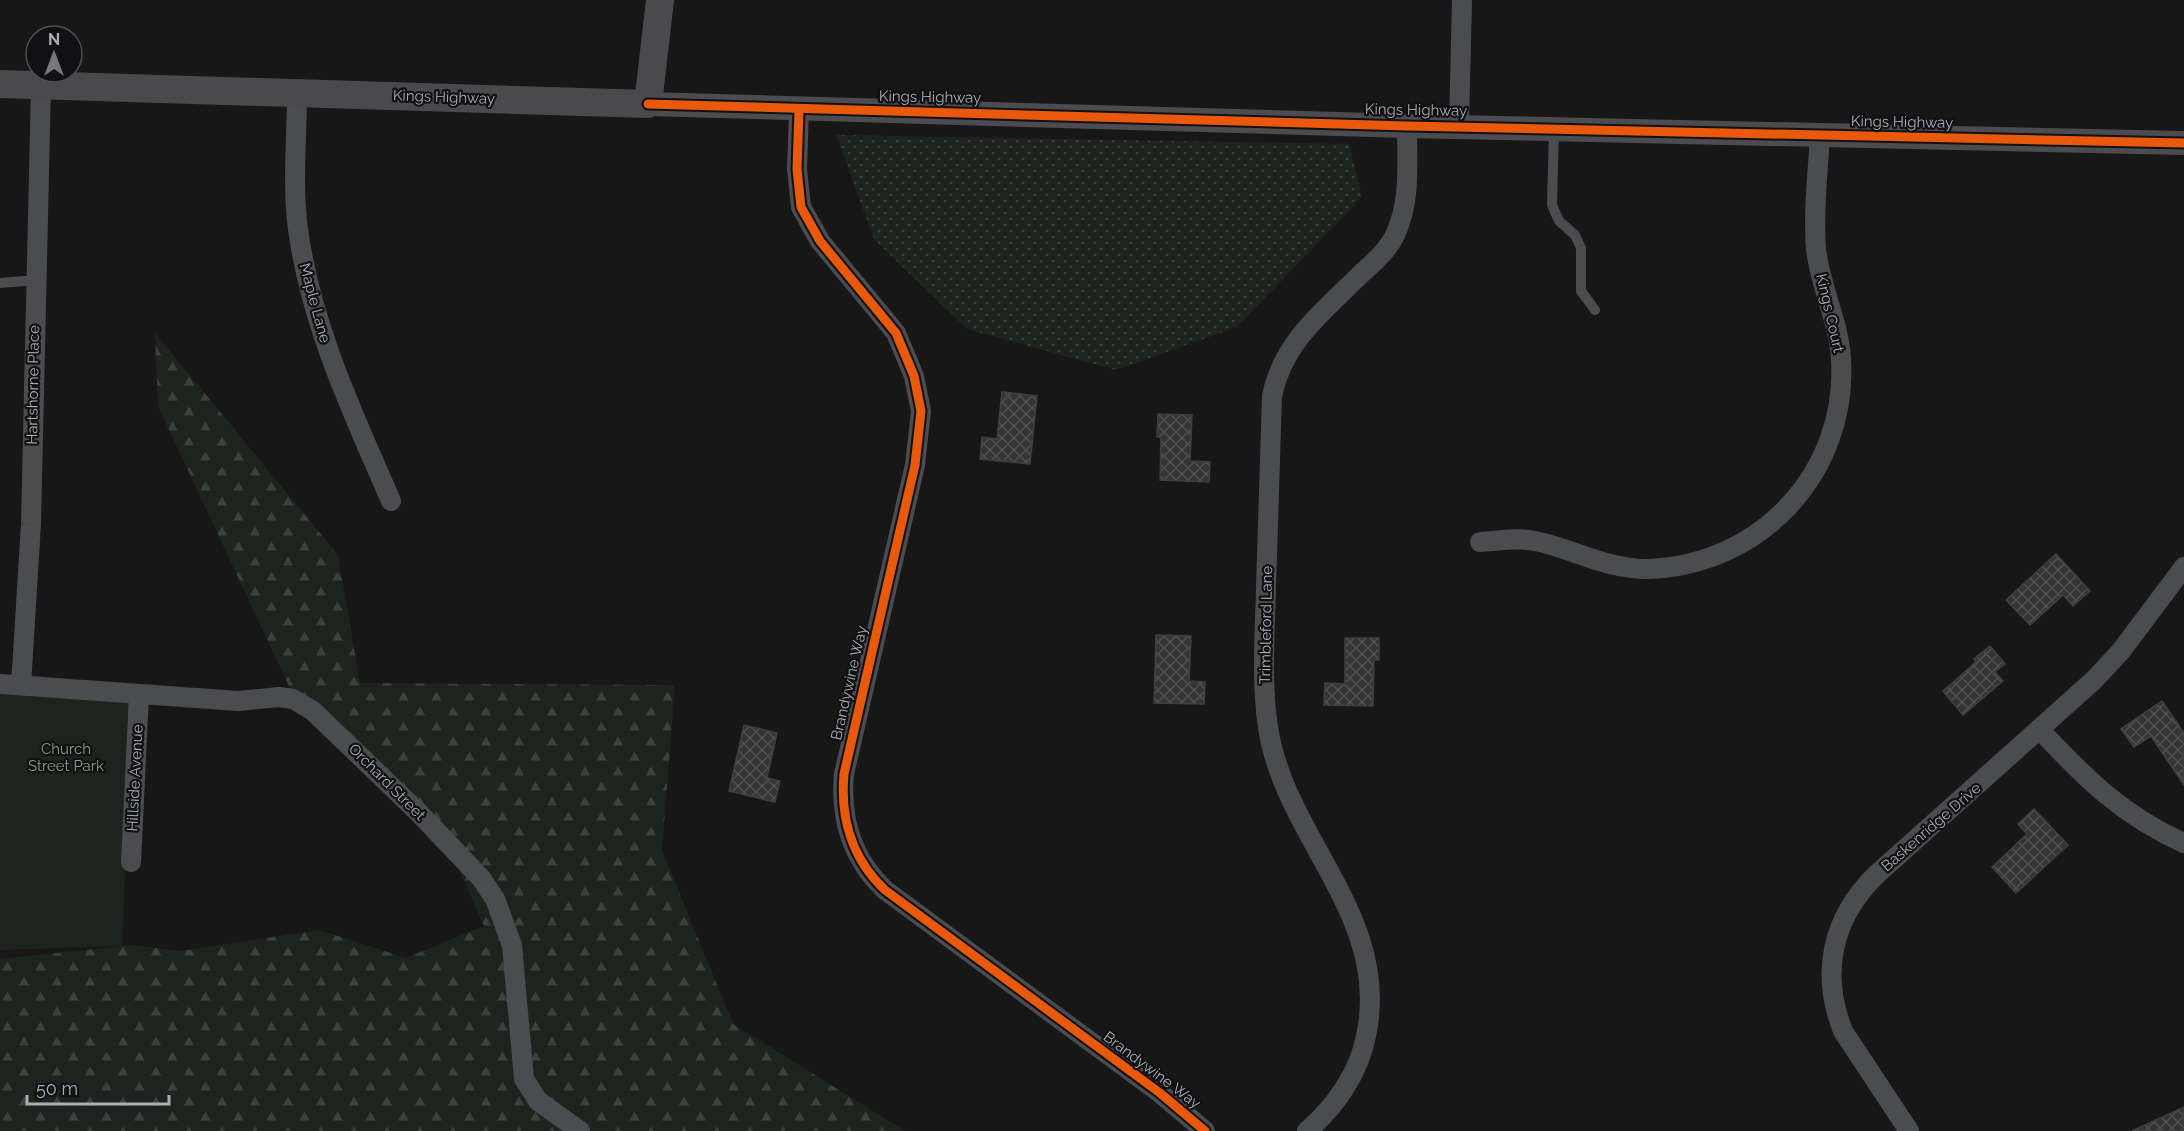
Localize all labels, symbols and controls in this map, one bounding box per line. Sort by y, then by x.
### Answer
north arrow [24,24,84,84]
text: N [48,30,60,49]
street label: Kings Highway [393,86,495,108]
street label: Kings Highway [879,87,981,107]
street label: Kings Highway [1365,100,1467,120]
street label: Kings Highway [1851,112,1953,132]
street label: Maple Lane [296,261,334,345]
street label: Kings Court [1812,272,1848,354]
street label: Hartshorne Place [23,325,43,445]
street label: Trimbleford Lane [1256,565,1276,684]
street label: Brandywine Way [827,624,871,742]
street label: Hillside Avenue [123,724,147,832]
park label: Church Street Park [28,740,104,775]
street label: Orchard Street [345,740,429,824]
street label: Baskenridge Drive [1878,779,1985,875]
street label: Brandywine Way [1100,1028,1204,1112]
scale bar [27,1068,170,1106]
text: 50 m [36,1078,78,1099]

